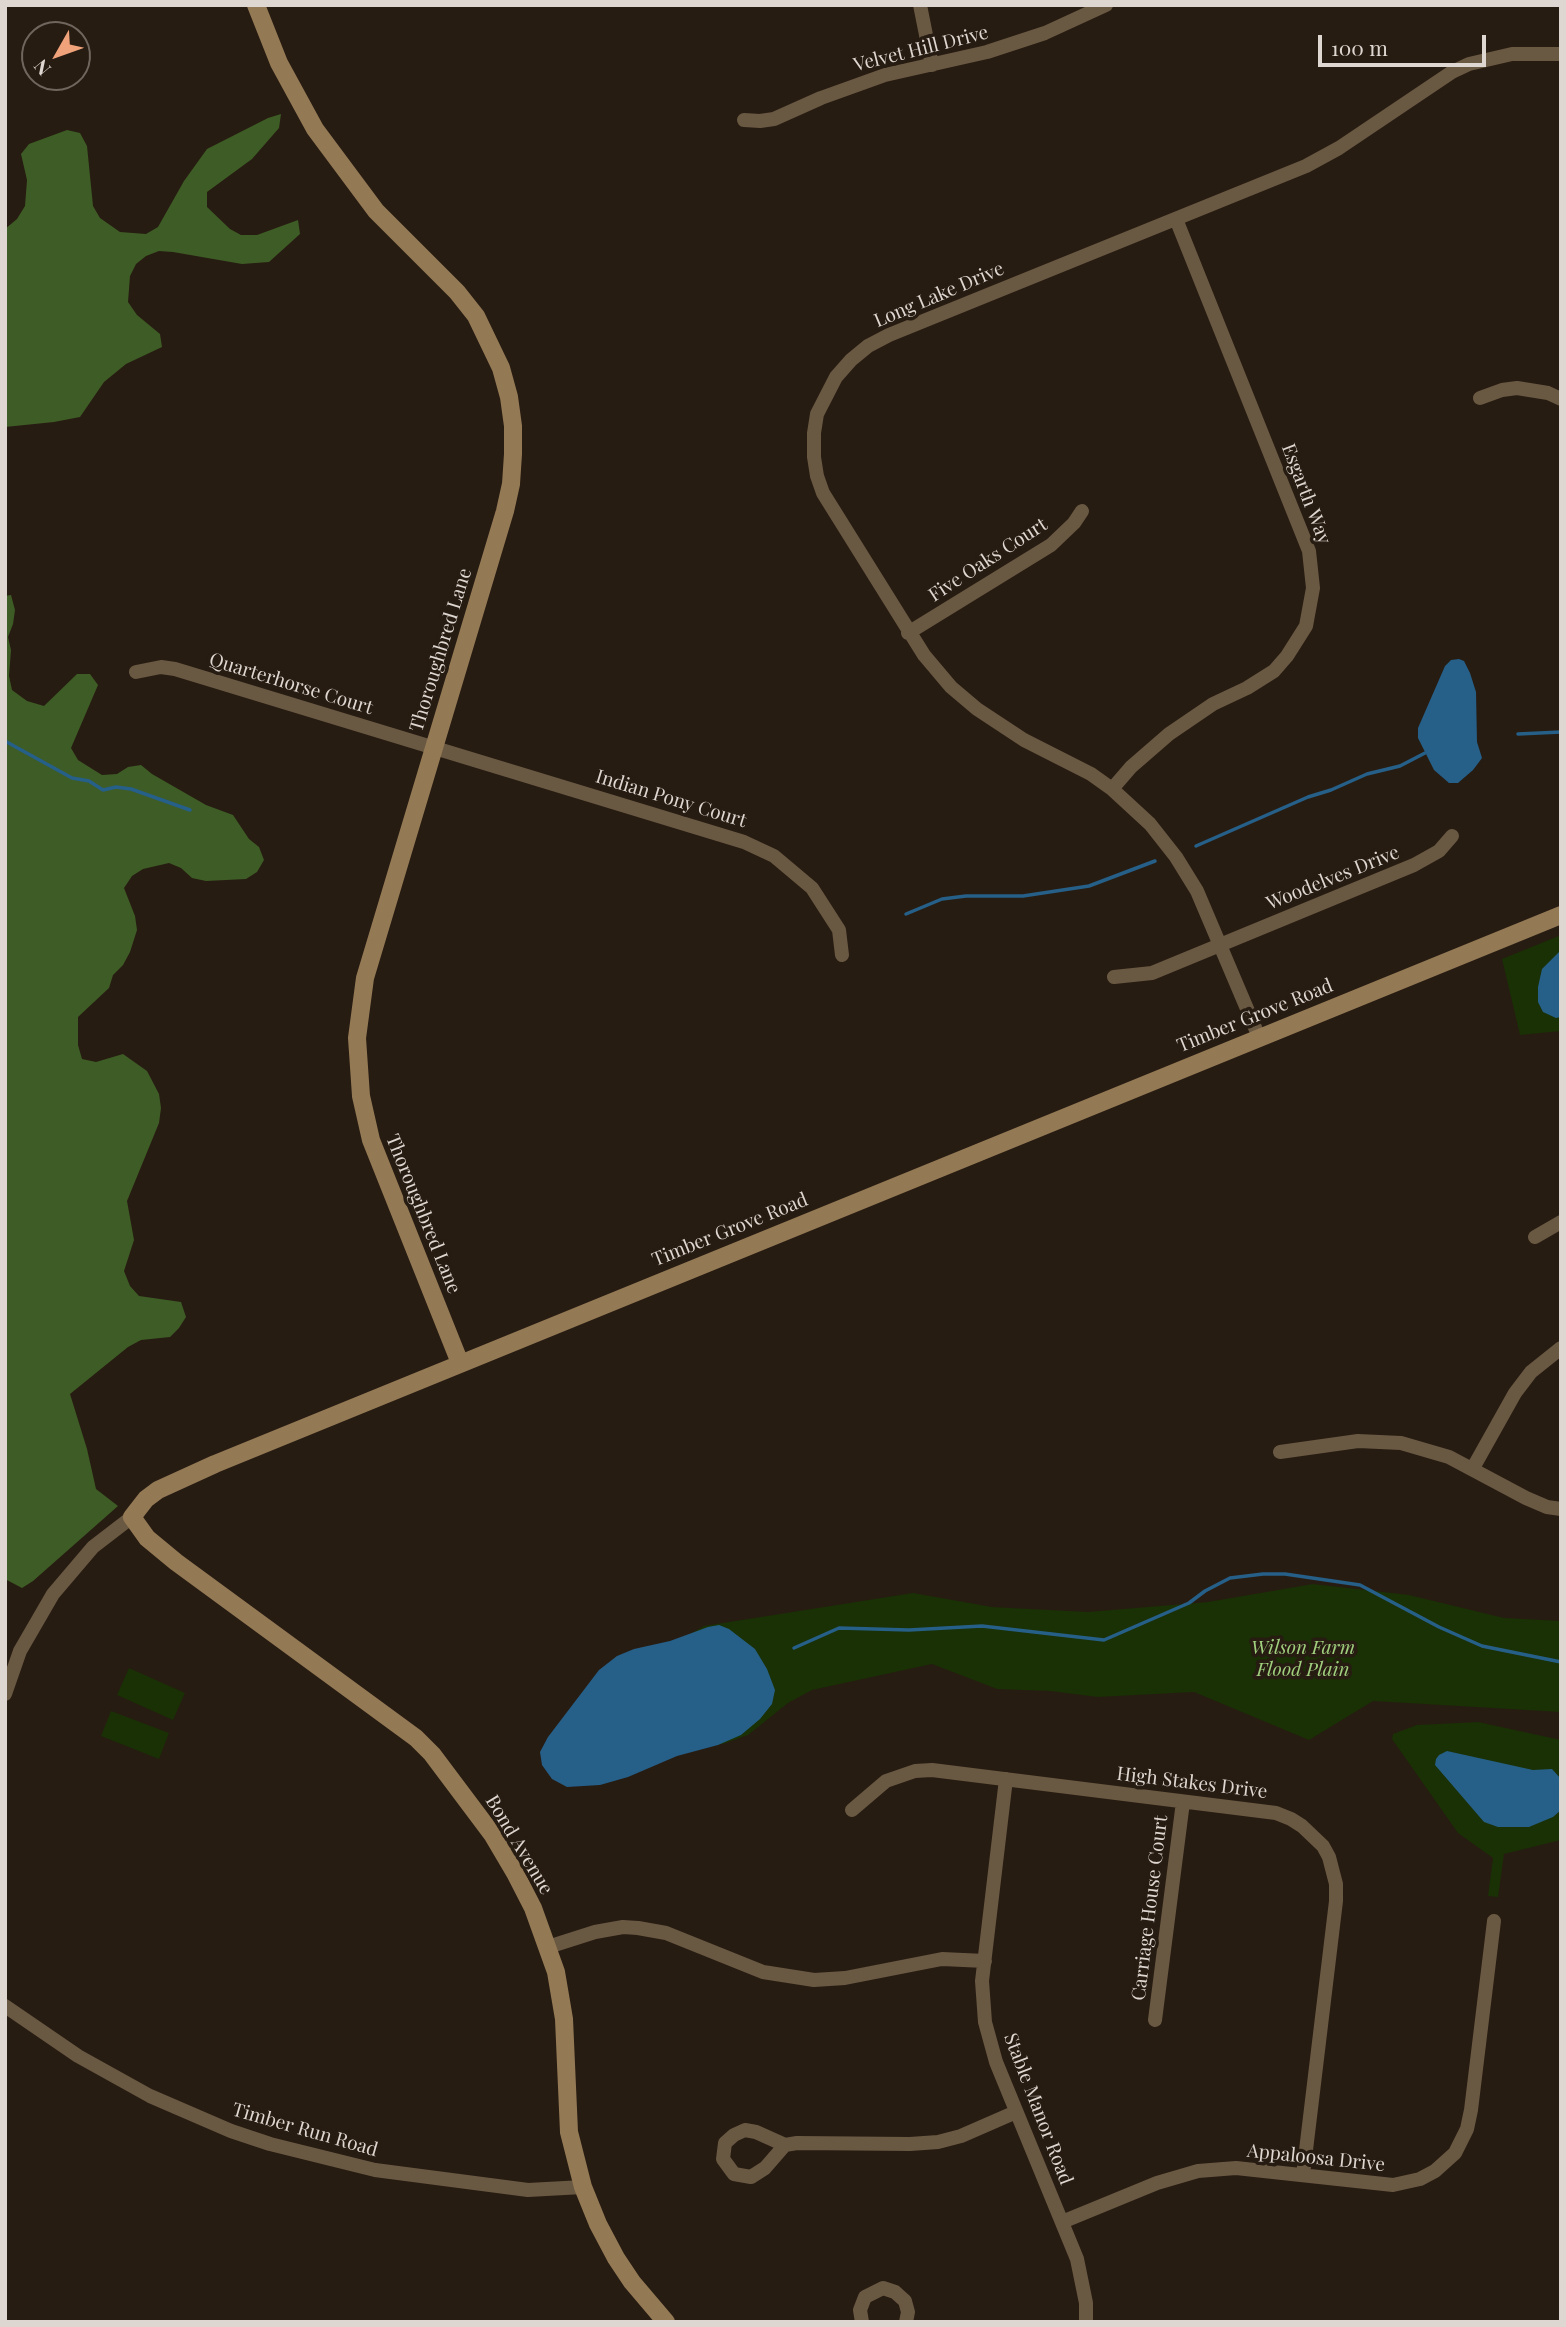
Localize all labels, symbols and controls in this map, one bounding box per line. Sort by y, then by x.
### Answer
north arrow [21,21,91,91]
street label: Velvet Hill Drive [851,21,991,77]
scale bar [1321,21,1489,65]
text: 100 m [1331,33,1388,61]
text: N [27,55,56,82]
street label: Long Lake Drive [871,257,1007,333]
street label: Esgarth Way [1276,441,1336,547]
street label: Five Oaks Court [924,513,1052,607]
street label: Thoroughbred Lane [405,566,477,734]
street label: Quarterhorse Court [206,648,376,720]
street label: Indian Pony Court [593,765,749,833]
street label: Woodelves Drive [1263,841,1403,915]
street label: Timber Grove Road [1174,974,1336,1058]
street label: Thoroughbred Lane [381,1131,465,1297]
street label: Timber Grove Road [649,1188,811,1272]
park label: Wilson Farm Flood Plain [1251,1637,1355,1681]
street label: High Stakes Drive [1115,1762,1269,1804]
street label: Bond Avenue [480,1791,558,1899]
street label: Carriage House Court [1127,1814,1173,2002]
street label: Stable Manor Road [999,2030,1077,2188]
street label: Timber Run Road [230,2098,380,2162]
street label: Appaloosa Drive [1246,2139,1386,2177]

